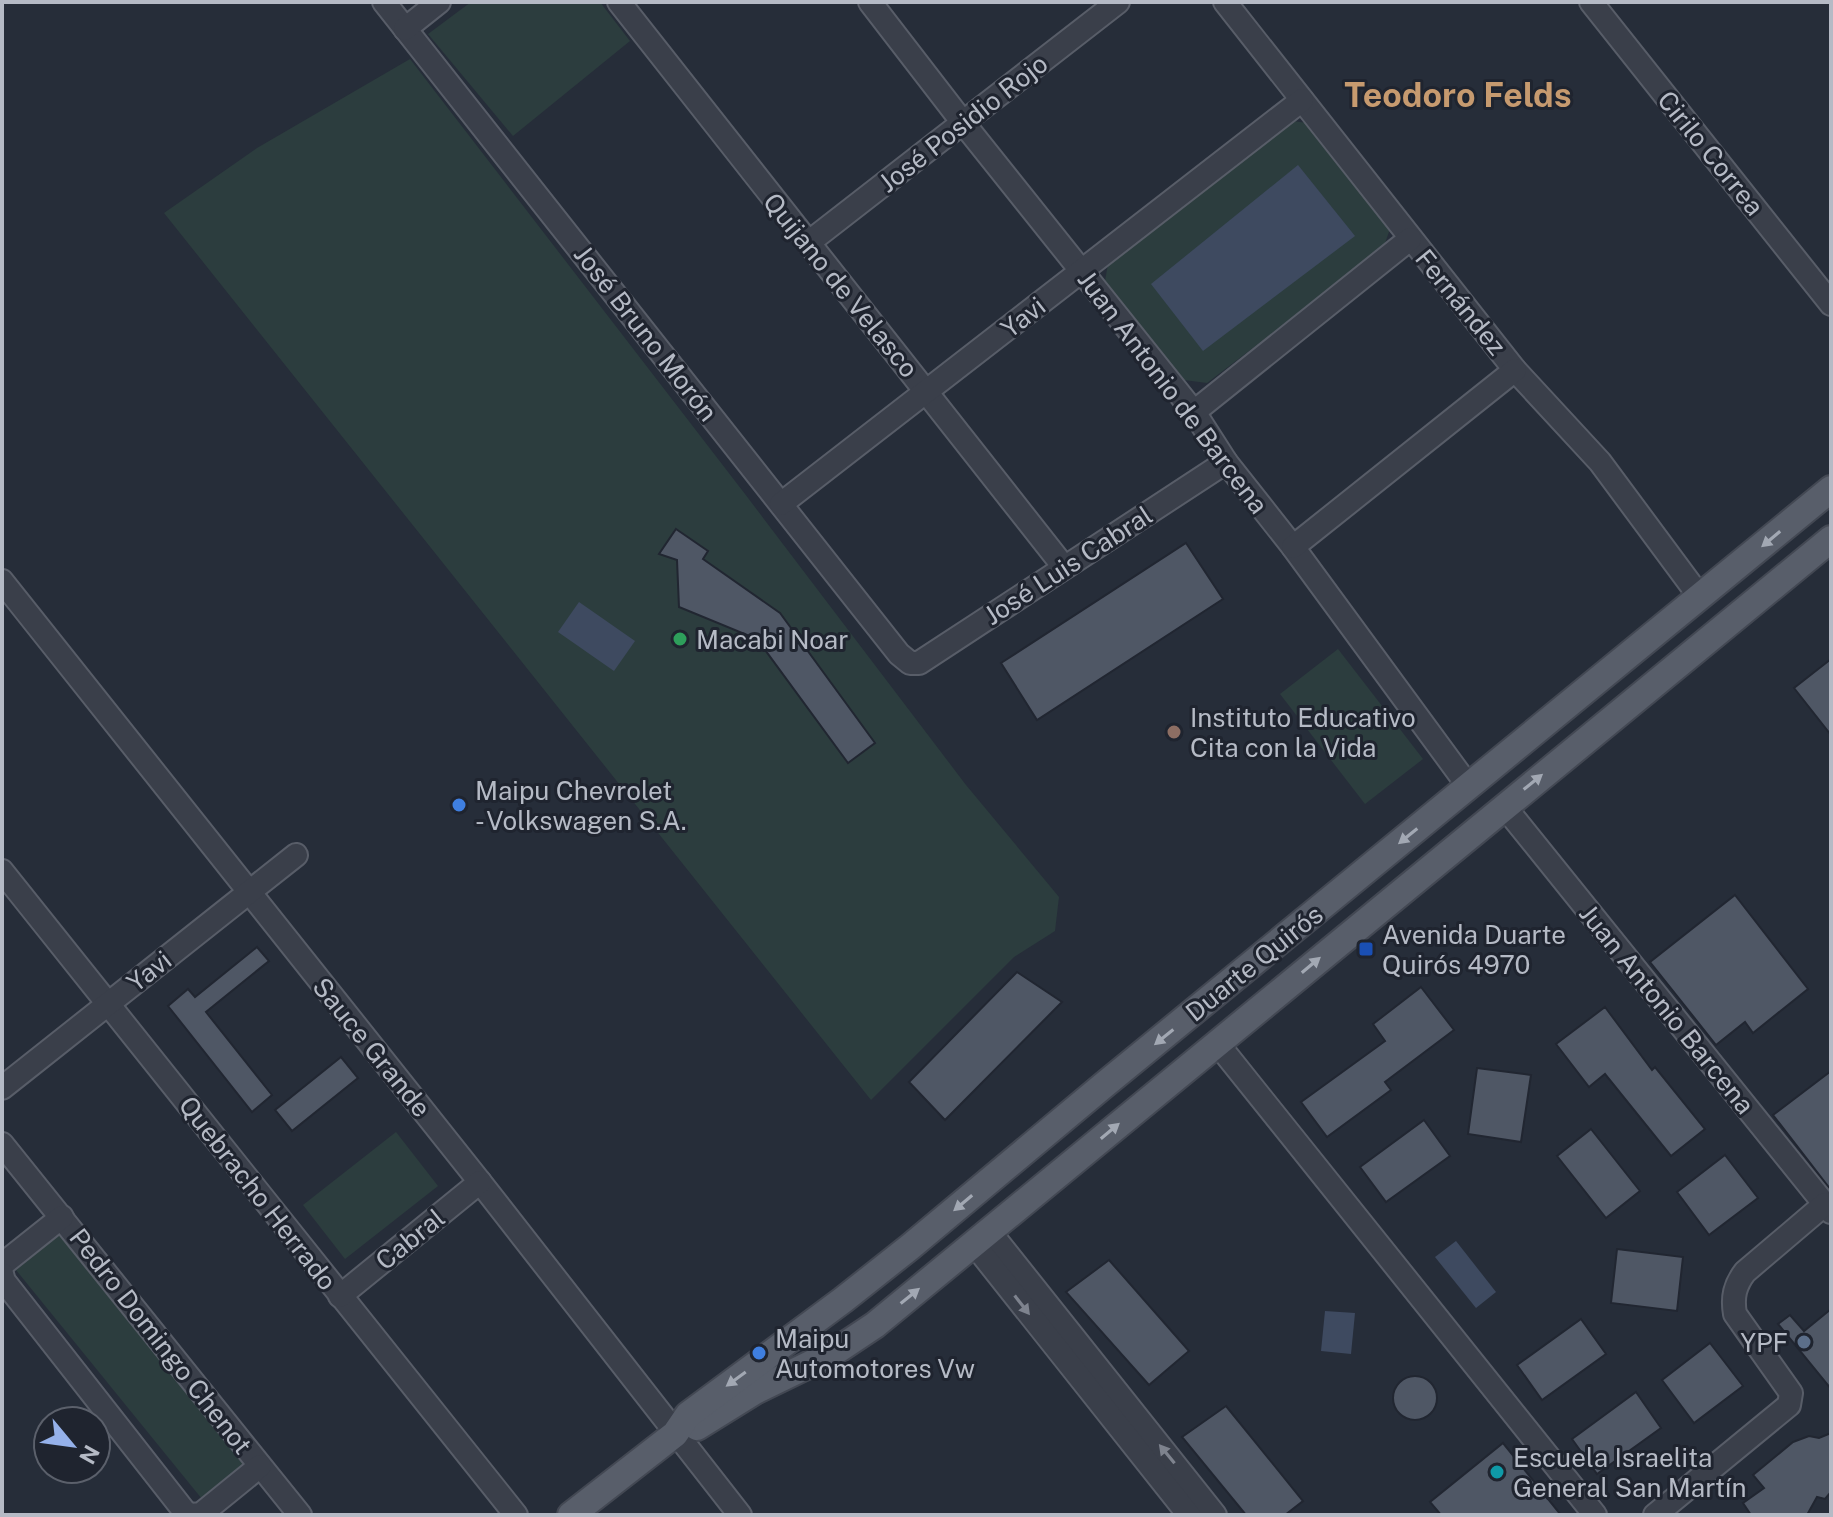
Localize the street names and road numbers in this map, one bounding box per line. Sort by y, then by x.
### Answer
street label: José Posidio Rojo [872,47,1054,199]
street label: Cirilo Correa [1651,85,1771,221]
street label: Quijano de Velasco [757,186,925,384]
street label: José Bruno Morón [568,239,724,427]
street label: Fernández [1409,243,1513,361]
street label: Juan Antonio de Barcena [1071,264,1275,520]
street label: Yavi [995,290,1051,344]
street label: José Luis Cabral [978,499,1158,631]
street label: Duarte Quirós [1179,898,1329,1028]
street label: Juan Antonio Barcena [1573,898,1761,1120]
street label: Yavi [121,944,177,998]
street label: Sauce Grande [306,971,438,1123]
street label: Quebracho Herrado [173,1090,343,1296]
street label: Cabral [369,1202,451,1276]
street label: Pedro Domingo Chenot [63,1222,259,1460]

